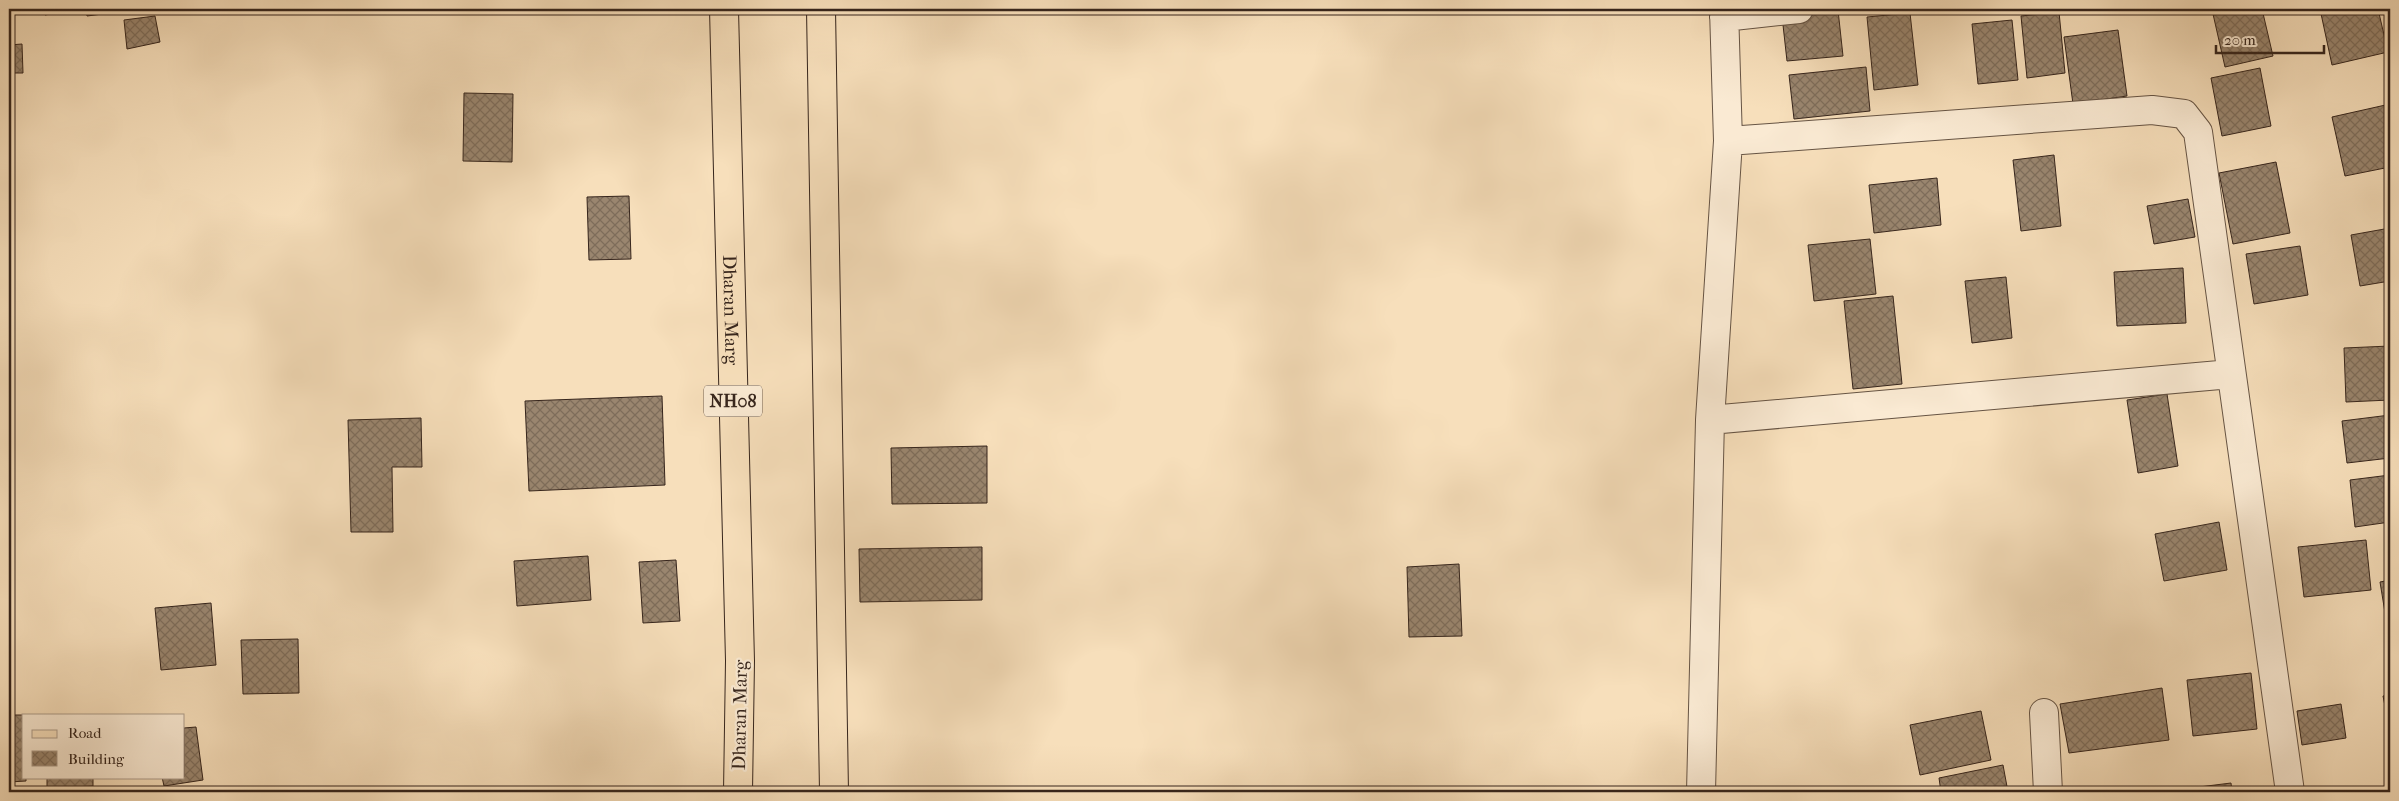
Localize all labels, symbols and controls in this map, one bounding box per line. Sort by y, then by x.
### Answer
scale bar [2216,22,2324,54]
text: 20 m [2224,31,2256,49]
street label: Dharan Marg [718,255,743,366]
road number: NH08 [704,386,762,416]
street label: Dharan Marg [728,659,752,770]
legend [22,714,185,778]
text: Road [68,724,102,742]
text: Building [68,750,125,768]

